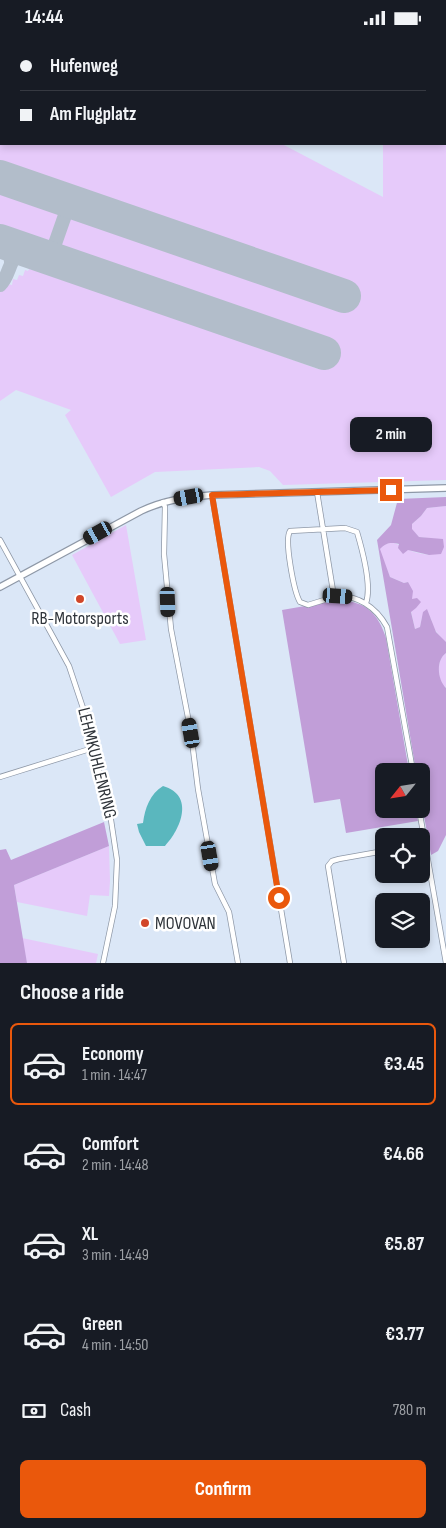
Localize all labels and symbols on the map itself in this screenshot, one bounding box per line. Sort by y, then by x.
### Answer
callout: 2 min [350,417,432,453]
route end [380,479,402,501]
car [172,487,205,507]
car [81,519,114,547]
car [159,587,176,617]
car [322,587,353,605]
marker: RB-Motorsports [74,593,86,605]
place label: RB-Motorsports [31,608,129,629]
street label: LEHMKUHLENRING [73,705,121,821]
car [181,717,200,749]
north arrow [375,763,430,817]
car [200,840,219,872]
route start [268,887,290,909]
place label: MOVOVAN [155,913,216,934]
marker: MOVOVAN [139,917,151,929]

